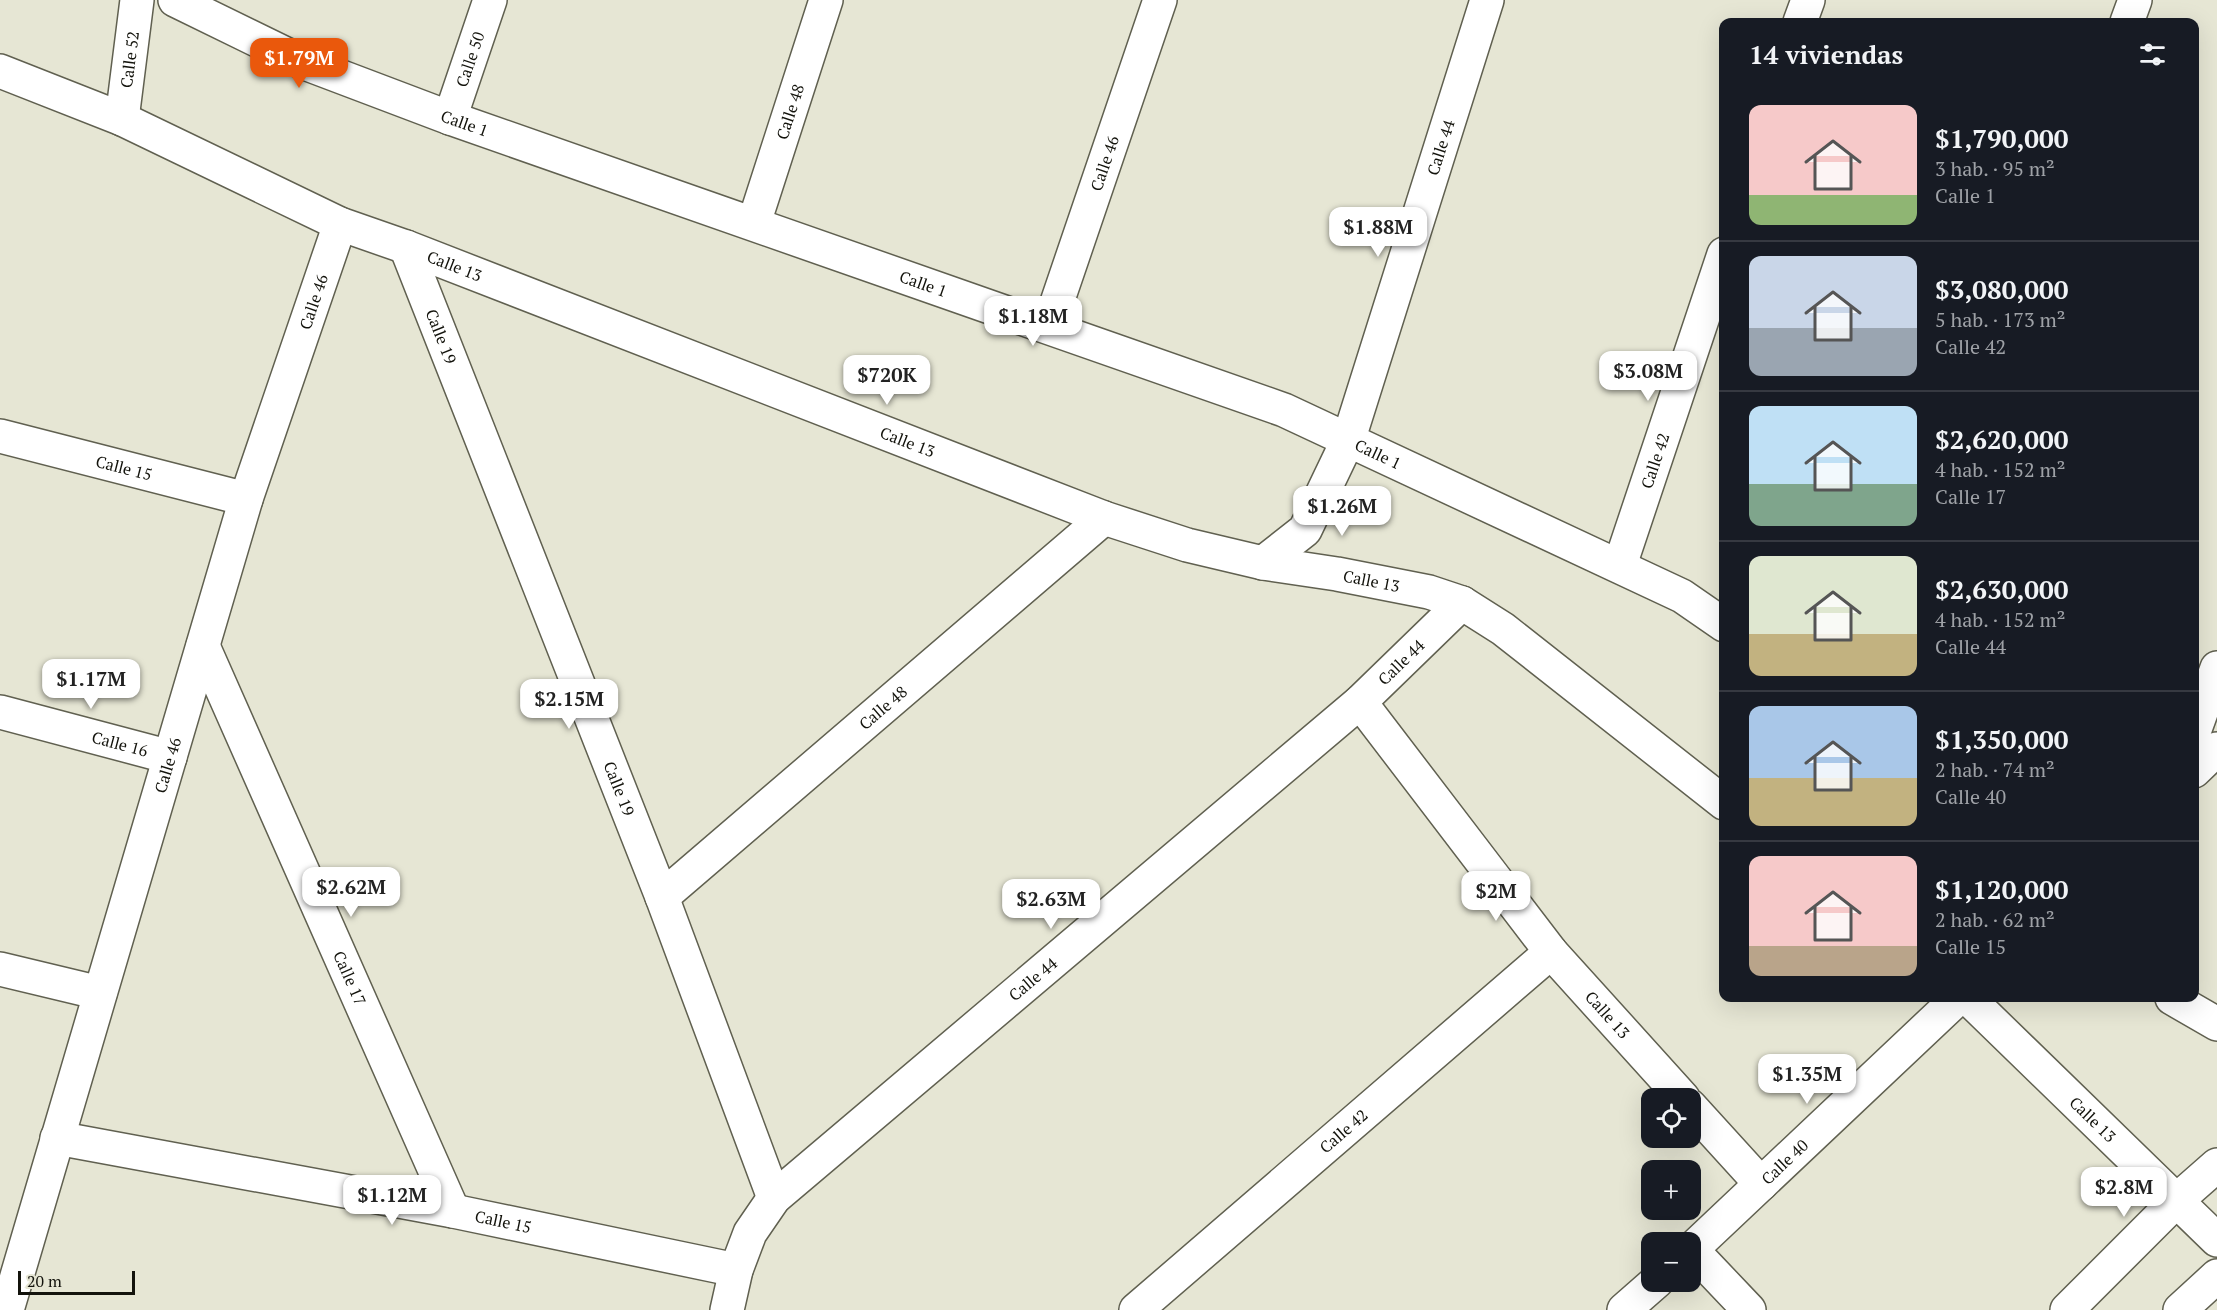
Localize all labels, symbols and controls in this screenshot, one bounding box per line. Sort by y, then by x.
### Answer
street label: Calle 50 [450,29,489,90]
street label: Calle 52 [115,30,144,89]
text: 14 viviendas [1749,37,1903,71]
pin: $1.79M [250,38,348,89]
icon: filters [2136,38,2169,71]
text: $1.79M [264,44,334,71]
street label: Calle 48 [771,81,809,142]
street label: Calle 1 [438,105,491,142]
street label: Calle 44 [1421,117,1460,178]
text: $1,790,000 [1935,121,2068,155]
icon: home [1797,129,1869,201]
street label: Calle 46 [1085,132,1124,194]
text: 3 hab. · 95 m² [1935,155,2055,182]
text: Calle 1 [1935,182,1996,209]
pin: $1.88M [1329,207,1427,258]
text: $1.88M [1343,213,1413,240]
street label: Calle 13 [424,245,485,286]
street label: Calle 1 [897,265,950,302]
street label: Calle 46 [294,271,333,332]
text: $3,080,000 [1935,272,2068,306]
icon: home [1797,280,1869,352]
pin: $1.18M [984,296,1082,347]
text: $1.18M [998,302,1068,329]
street label: Calle 19 [420,306,462,367]
text: 5 hab. · 173 m² [1935,306,2065,333]
text: Calle 42 [1935,333,2006,360]
pin: $3.08M [1599,351,1697,402]
pin: $720K [845,355,929,406]
text: $3.08M [1613,357,1683,384]
text: $720K [857,361,917,388]
street label: Calle 13 [877,421,938,462]
text: $2,620,000 [1935,422,2068,456]
street label: Calle 42 [1635,430,1674,491]
icon: home [1797,430,1869,502]
street label: Calle 1 [1351,434,1405,474]
street label: Calle 15 [94,450,154,485]
text: 4 hab. · 152 m² [1935,456,2065,483]
text: Calle 17 [1935,483,2006,510]
pin: $1.26M [1293,486,1391,537]
text: $1.26M [1307,492,1377,519]
street label: Calle 13 [1341,564,1402,597]
text: $2,630,000 [1935,572,2068,606]
icon: home [1797,580,1869,652]
text: 4 hab. · 152 m² [1935,606,2065,633]
text: Calle 44 [1935,633,2006,660]
street label: Calle 44 [1373,634,1430,690]
pin: $1.17M [42,659,140,710]
text: $1.17M [56,665,126,692]
pin: $2.15M [520,679,618,730]
street label: Calle 48 [854,681,912,735]
text: $2.15M [534,685,604,712]
text: $1,350,000 [1935,722,2068,756]
street label: Calle 16 [89,726,151,762]
icon: home [1797,730,1869,802]
street label: Calle 46 [149,734,186,796]
text: 2 hab. · 74 m² [1935,756,2055,783]
street label: Calle 19 [599,758,640,819]
text: Calle 40 [1935,783,2006,810]
pin: $2.62M [302,867,400,918]
pin: $2M [1467,871,1525,922]
text: $1,120,000 [1935,872,2068,906]
text: $2.62M [316,873,386,900]
text: $2M [1475,877,1517,904]
pin: $2.63M [1002,879,1100,930]
icon: home [1797,880,1869,952]
text: $2.63M [1016,885,1086,912]
text: 2 hab. · 62 m² [1935,906,2055,933]
text: Calle 15 [1935,933,2006,960]
street label: Calle 17 [328,947,371,1009]
street label: Calle 44 [1004,952,1062,1006]
street label: Calle 13 [1580,986,1635,1043]
pin: $1.35M [1758,1054,1856,1105]
text: $1.35M [1772,1060,1842,1087]
map controls [1641,1088,1701,1292]
button: locate [1641,1088,1701,1148]
street label: Calle 13 [2065,1091,2121,1147]
street label: Calle 42 [1315,1104,1372,1158]
street label: Calle 40 [1756,1134,1813,1189]
button: + [1641,1160,1701,1220]
pin: $2.8M [2082,1167,2166,1218]
text: $2.8M [2095,1173,2153,1200]
pin: $1.12M [343,1175,441,1226]
text: $1.12M [357,1181,427,1208]
street label: Calle 15 [473,1205,533,1238]
button: − [1641,1232,1701,1292]
scale bar [18,1268,135,1296]
text: 20 m [27,1270,62,1292]

